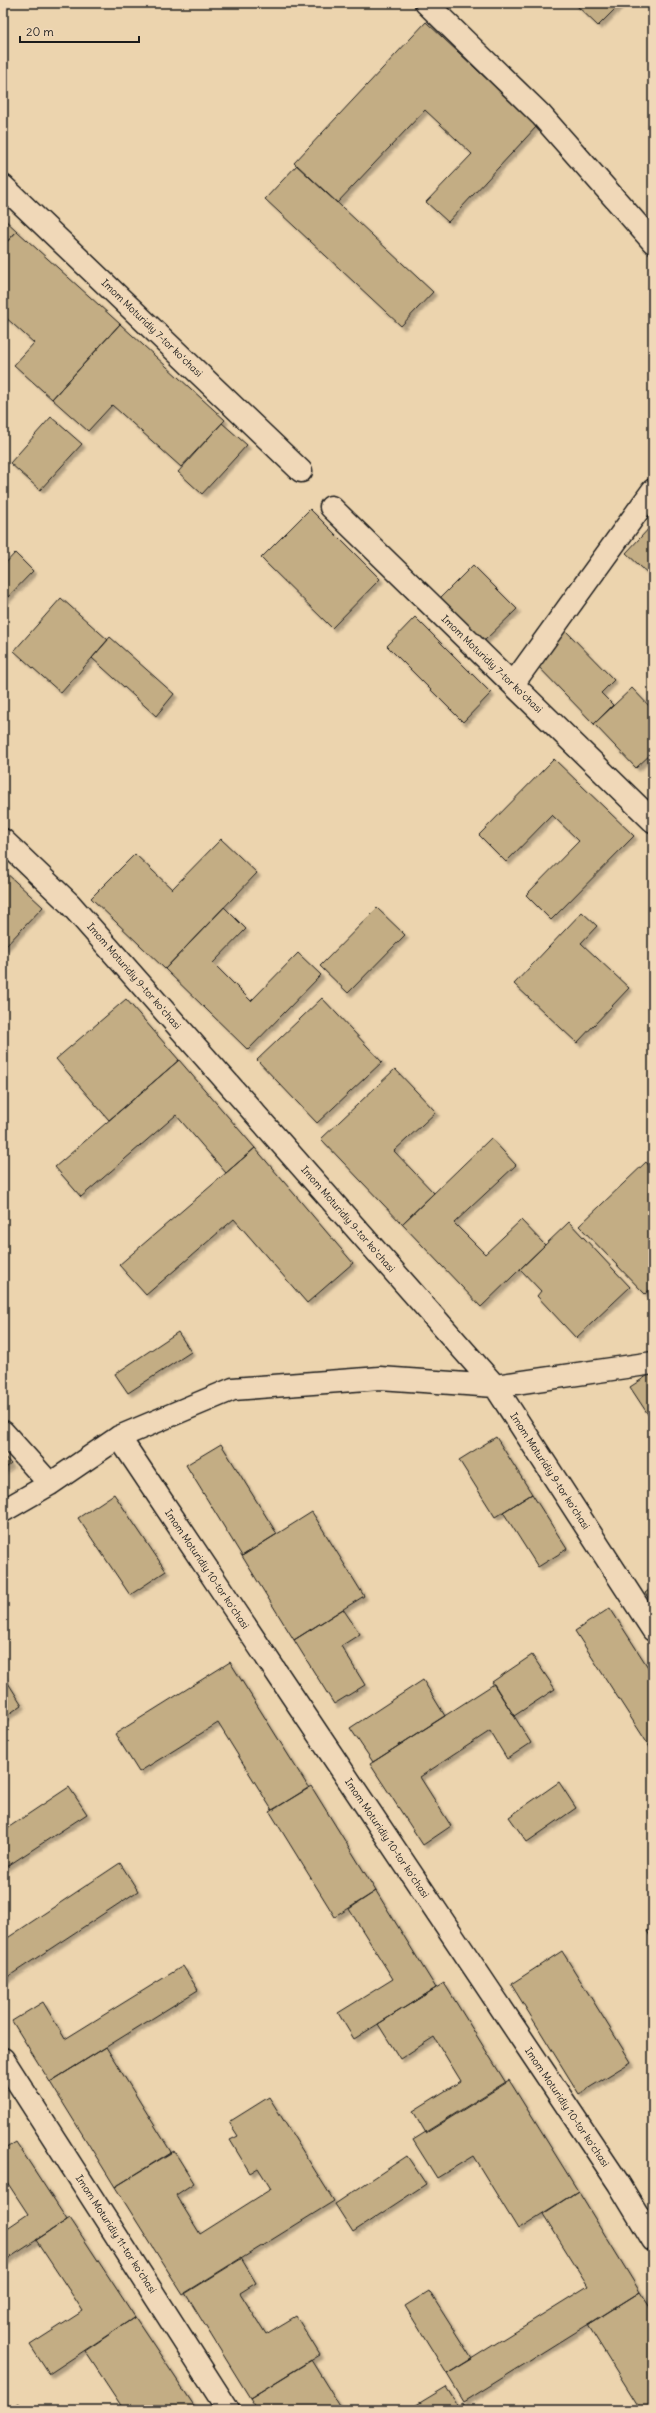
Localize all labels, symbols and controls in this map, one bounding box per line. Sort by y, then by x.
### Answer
scale bar [20,18,139,44]
text: 20 m [26,24,54,39]
street label: Imom Moturidiy 7-tor koʻchasi [99,276,205,380]
street label: Imom Moturidiy 7-tor koʻchasi [439,612,545,716]
street label: Imom Moturidiy 9-tor koʻchasi [84,920,184,1032]
street label: Imom Moturidiy 9-tor koʻchasi [298,1163,398,1275]
street label: Imom Moturidiy 9-tor koʻchasi [507,1410,593,1532]
street label: Imom Moturidiy 10-tor koʻchasi [162,1507,252,1631]
street label: Imom Moturidiy 10-tor koʻchasi [342,1776,432,1900]
street label: Imom Moturidiy 10-tor koʻchasi [522,2045,612,2169]
street label: Imom Moturidiy 11-tor koʻchasi [73,2172,159,2296]

